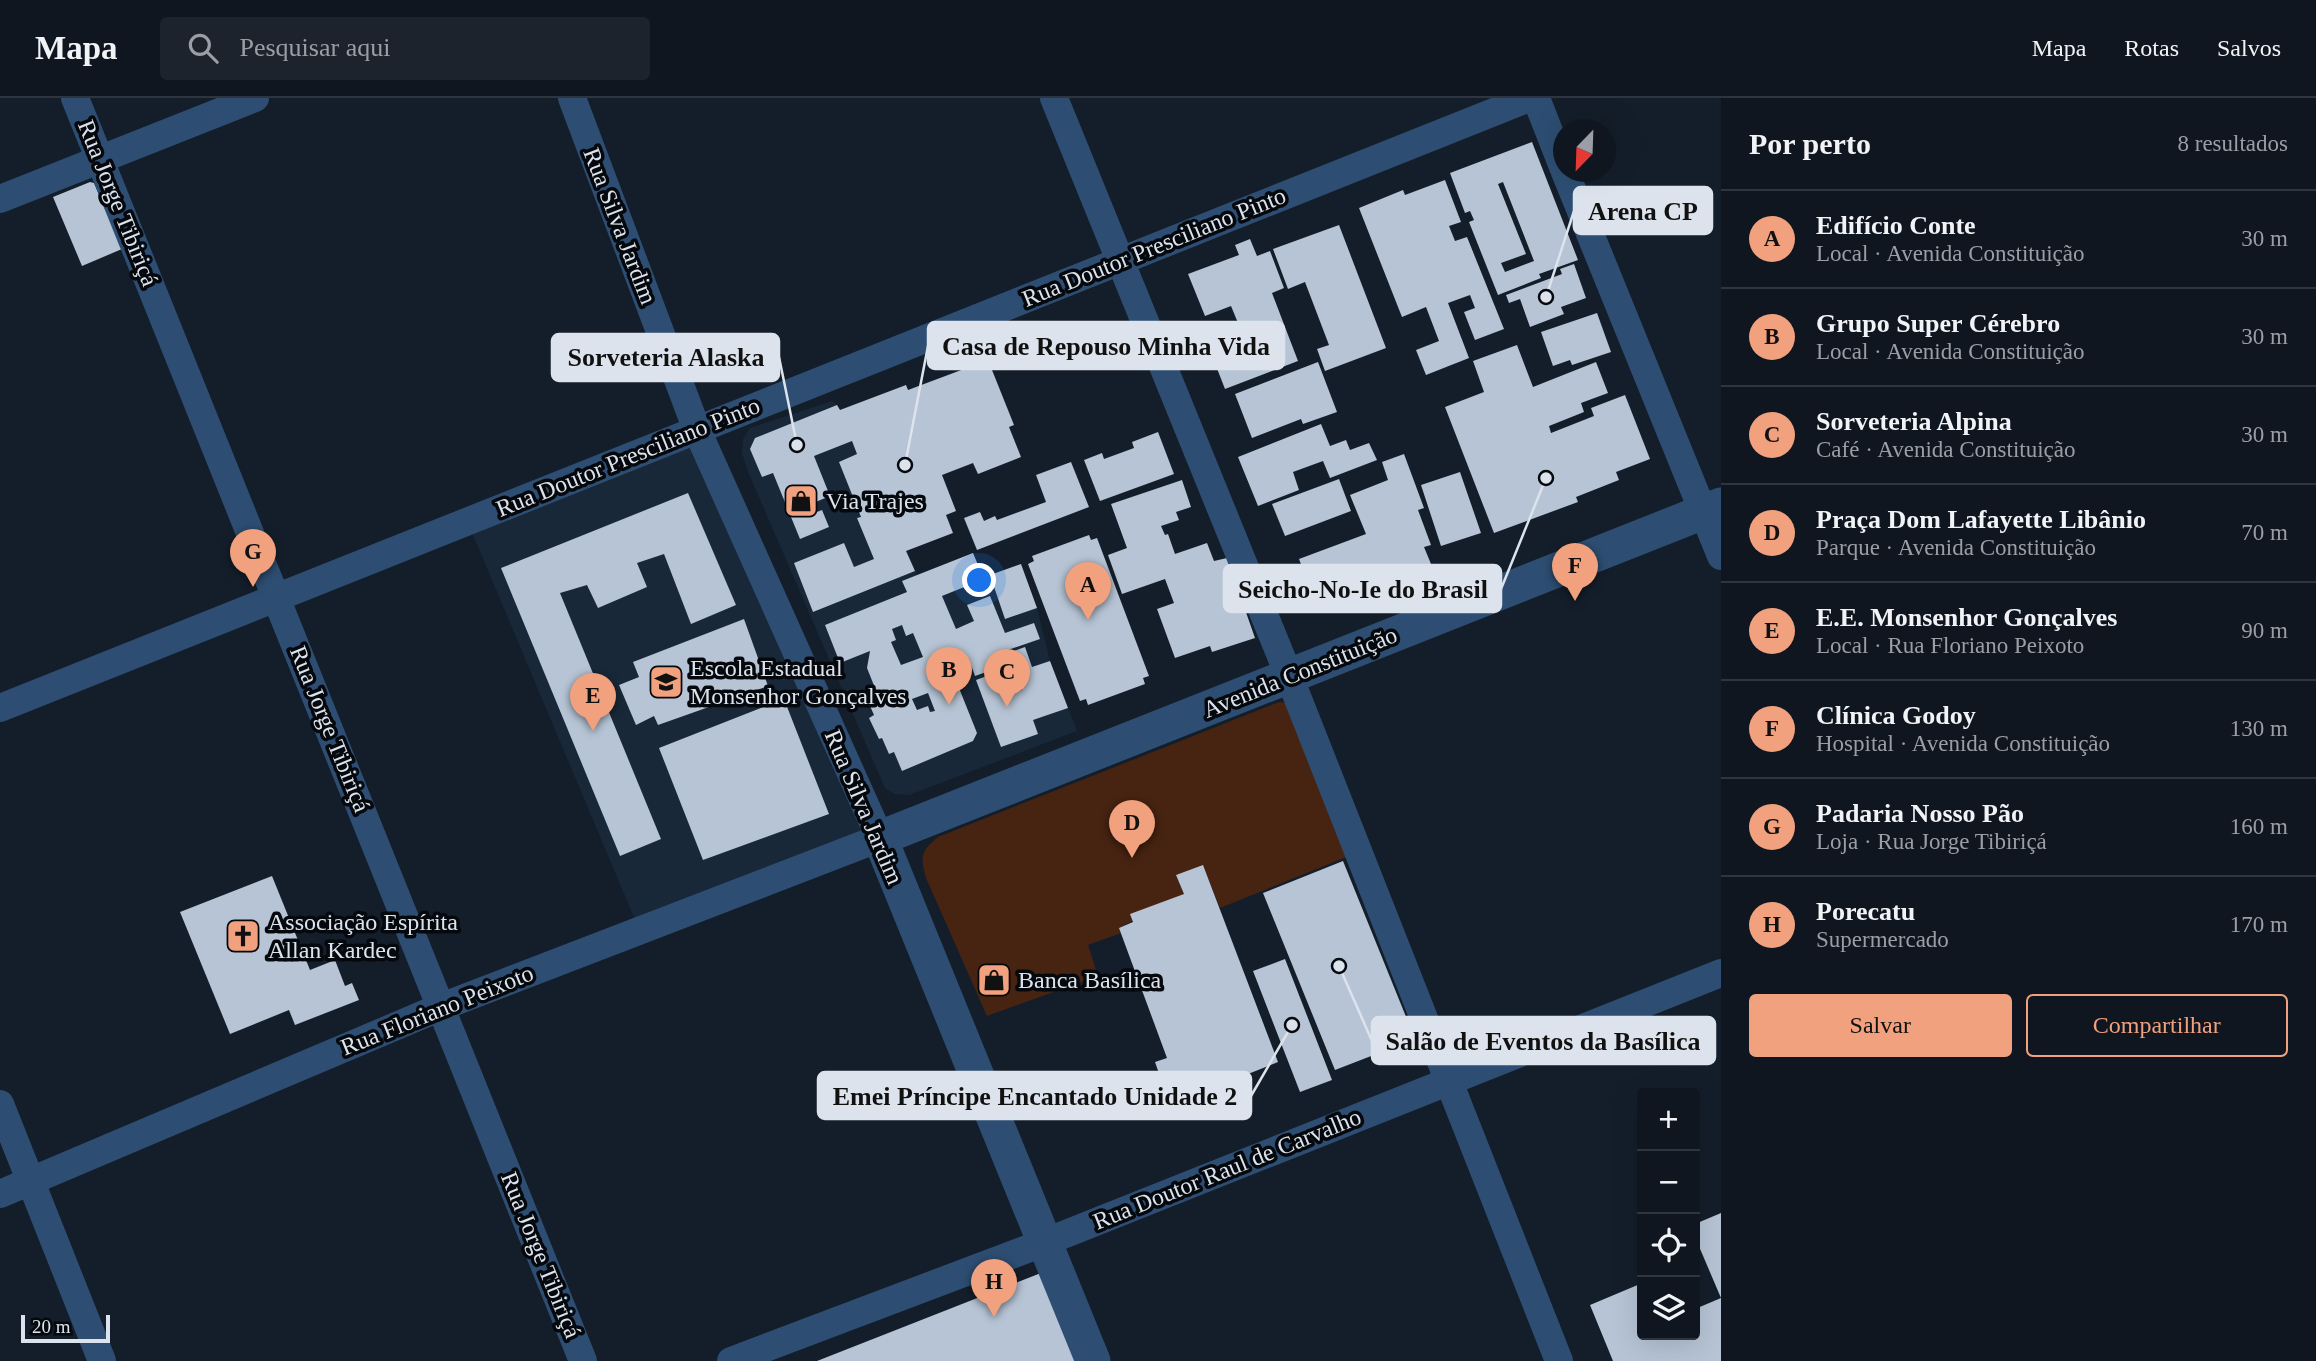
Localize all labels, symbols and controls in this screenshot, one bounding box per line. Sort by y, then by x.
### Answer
search box [160,17,650,80]
icon: search [184,29,222,67]
text: Mapa [35,30,118,66]
text: Pesquisar aqui [240,33,390,62]
text: Mapa [2032,35,2086,61]
text: Rotas [2124,35,2179,61]
text: Salvos [2217,35,2281,61]
street label: Rua Jorge Tibiriçá [73,116,163,290]
north arrow [1553,119,1616,182]
text: Por perto [1749,127,1871,160]
text: 8 resultados [2177,131,2288,156]
street label: Rua Silva Jardim [578,144,662,308]
street label: Rua Doutor Presciliano Pinto [1018,182,1290,312]
callout: Arena CP [1574,187,1712,234]
text: Arena CP [1588,197,1698,226]
text: Edifício Conte [1816,211,1976,240]
text: A [1764,226,1780,251]
text: 30 m [2241,226,2288,251]
text: Local · Avenida Constituição [1816,241,2084,266]
text: Grupo Super Cérebro [1816,309,2060,338]
callout: Casa de Repouso Minha Vida [928,322,1284,369]
text: B [1764,324,1780,349]
text: 30 m [2241,324,2288,349]
text: Casa de Repouso Minha Vida [942,332,1270,361]
callout: Sorveteria Alaska [552,334,779,381]
text: Local · Avenida Constituição [1816,339,2084,364]
text: Sorveteria Alaska [567,343,765,372]
street label: Rua Doutor Presciliano Pinto [492,392,764,522]
text: Sorveteria Alpina [1816,407,2012,436]
text: C [1764,422,1780,447]
text: 30 m [2241,422,2288,447]
text: Café · Avenida Constituição [1816,437,2076,462]
shop icon: Via Trajes [782,482,820,520]
place label: Via Trajes [826,488,924,514]
text: Praça Dom Lafayette Libânio [1816,505,2146,534]
text: D [1764,520,1780,545]
text: 70 m [2241,520,2288,545]
pin: G [230,529,276,587]
text: Parque · Avenida Constituição [1816,535,2096,560]
pin: F [1552,543,1598,601]
pin: A [1065,562,1111,620]
your location [962,563,996,597]
callout: Seicho-No-Ie do Brasil [1224,565,1501,612]
text: Seicho-No-Ie do Brasil [1238,575,1488,604]
text: E.E. Monsenhor Gonçalves [1816,603,2117,632]
text: E [1764,618,1780,643]
text: 90 m [2241,618,2288,643]
street label: Avenida Constituição [1199,621,1401,723]
text: Local · Rua Floriano Peixoto [1816,633,2084,658]
street label: Rua Jorge Tibiriçá [285,642,375,816]
pin: B [926,647,972,705]
pin: C [984,649,1030,707]
place label: Escola Estadual Monsenhor Gonçalves [690,655,907,709]
school or university icon: Escola Estadual Monsenhor Gonçalves [647,663,685,701]
pin: E [570,673,616,731]
text: Clínica Godoy [1816,701,1976,730]
text: F [1765,716,1779,741]
text: 130 m [2230,716,2288,741]
street label: Rua Silva Jardim [820,726,908,888]
text: Hospital · Avenida Constituição [1816,731,2110,756]
text: Padaria Nosso Pão [1816,799,2024,828]
pin: D [1109,800,1155,858]
text: G [1763,814,1781,839]
text: 160 m [2230,814,2288,839]
text: Loja · Rua Jorge Tibiriçá [1816,829,2047,854]
text: Porecatu [1816,897,1915,926]
place label: Associação Espírita Allan Kardec [268,909,458,963]
text: H [1763,912,1781,937]
text: 170 m [2230,912,2288,937]
church icon: Associação Espírita Allan Kardec [224,917,262,955]
text: Supermercado [1816,927,1949,952]
street label: Rua Floriano Peixoto [337,959,537,1061]
shop icon: Banca Basílica [975,961,1013,999]
place label: Banca Basílica [1018,967,1162,993]
button: Salvar [1749,994,2012,1057]
button: Compartilhar [2026,994,2288,1057]
callout: Salão de Eventos da Basílica [1372,1017,1715,1064]
text: Salão de Eventos da Basílica [1386,1027,1700,1056]
callout: Emei Príncipe Encantado Unidade 2 [818,1072,1251,1119]
text: Emei Príncipe Encantado Unidade 2 [833,1082,1237,1111]
map controls [1637,1088,1700,1340]
button: + [1637,1088,1700,1151]
street label: Rua Doutor Raul de Carvalho [1089,1103,1365,1235]
button: − [1637,1151,1700,1214]
street label: Rua Jorge Tibiriçá [496,1168,586,1342]
button: locate [1637,1214,1700,1277]
pin: H [971,1259,1017,1317]
button: layers [1637,1277,1700,1340]
scale bar [21,1312,110,1344]
text: 20 m [32,1316,71,1337]

